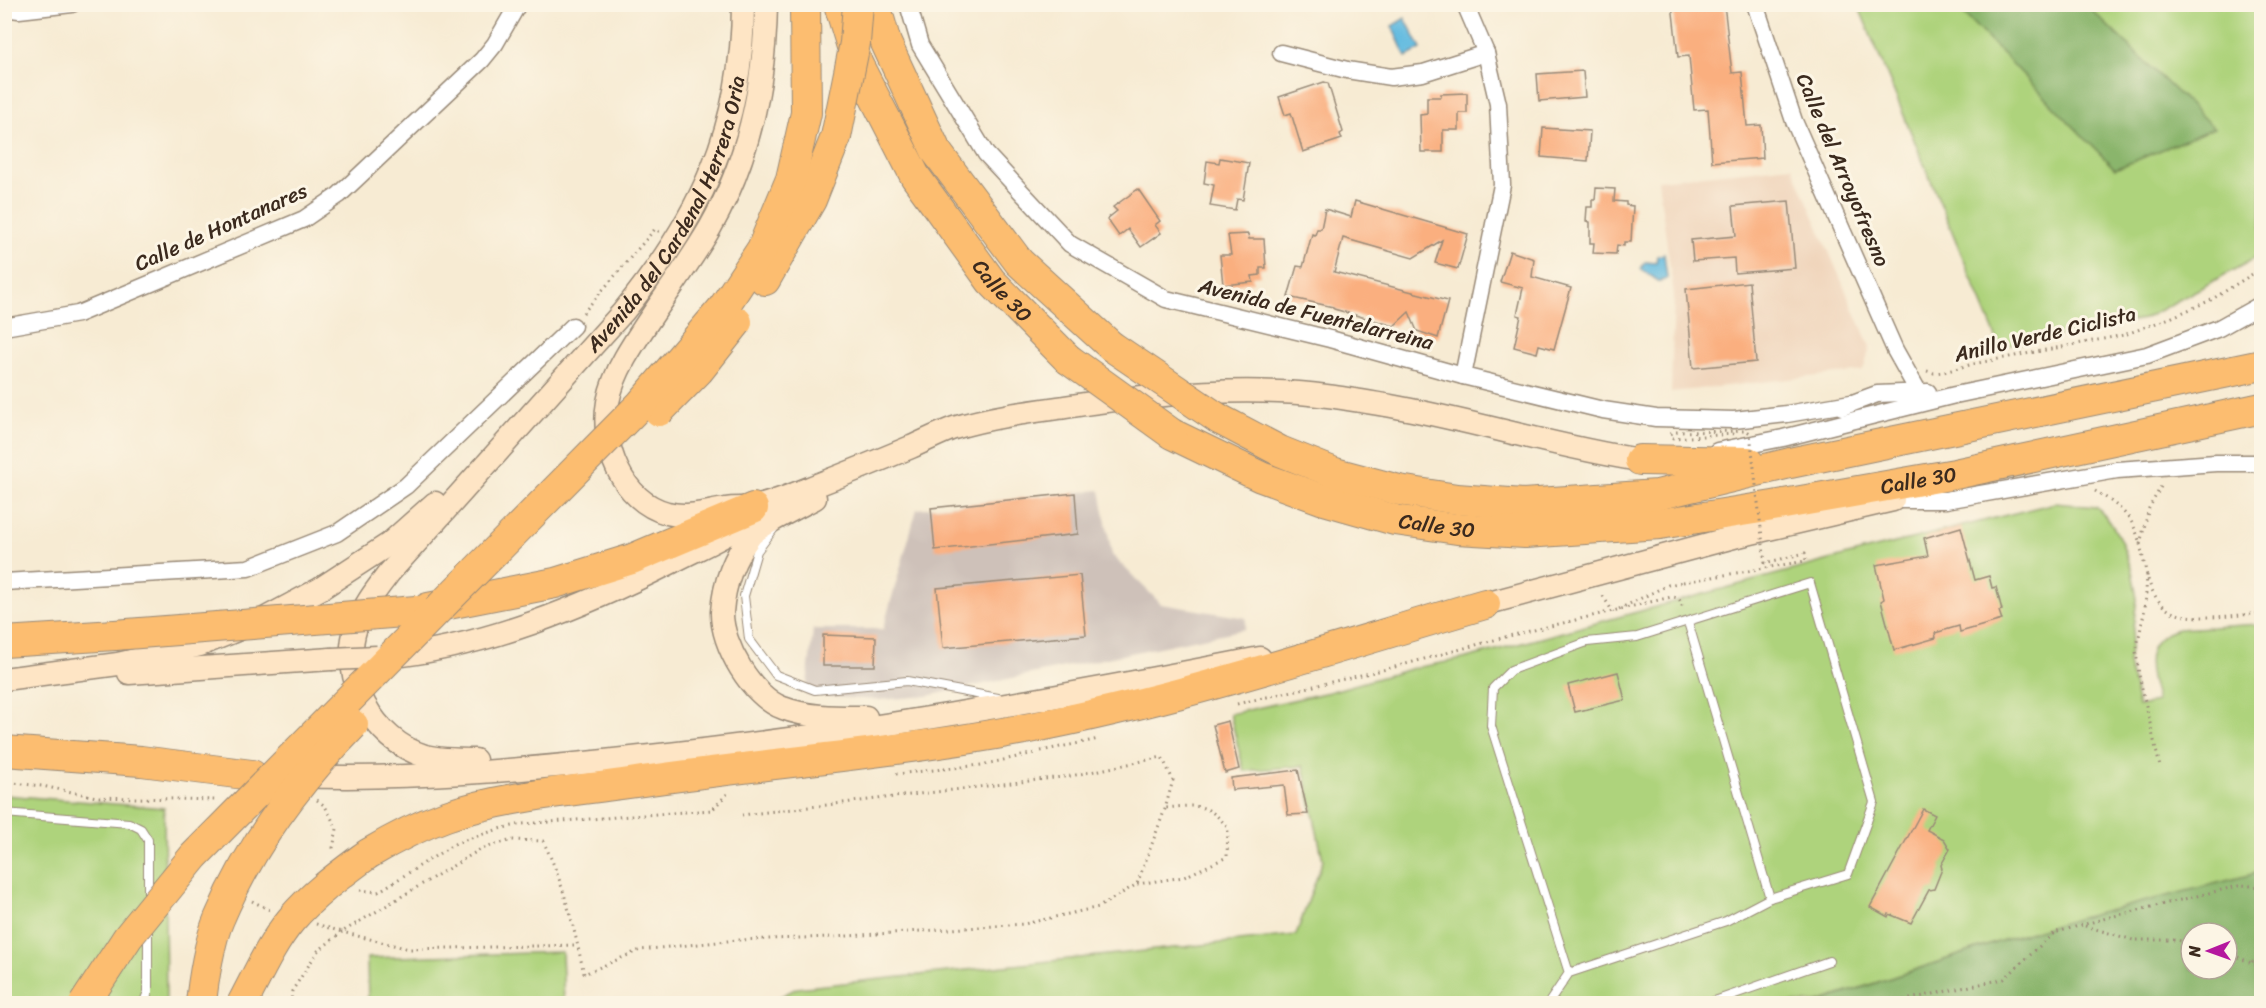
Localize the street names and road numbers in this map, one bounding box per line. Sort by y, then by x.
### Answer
street label: Calle del Arroyofresno [1785,67,1901,273]
street label: Avenida del Cardenal Herrera Oria [575,73,757,362]
street label: Calle de Hontanares [128,172,314,282]
street label: Calle 30 [962,251,1042,332]
street label: Avenida de Fuentelarreina [1194,266,1438,362]
street label: Anillo Verde Ciclista [1949,295,2140,374]
street label: Calle 30 [1878,455,1960,506]
street label: Calle 30 [1396,502,1476,549]

